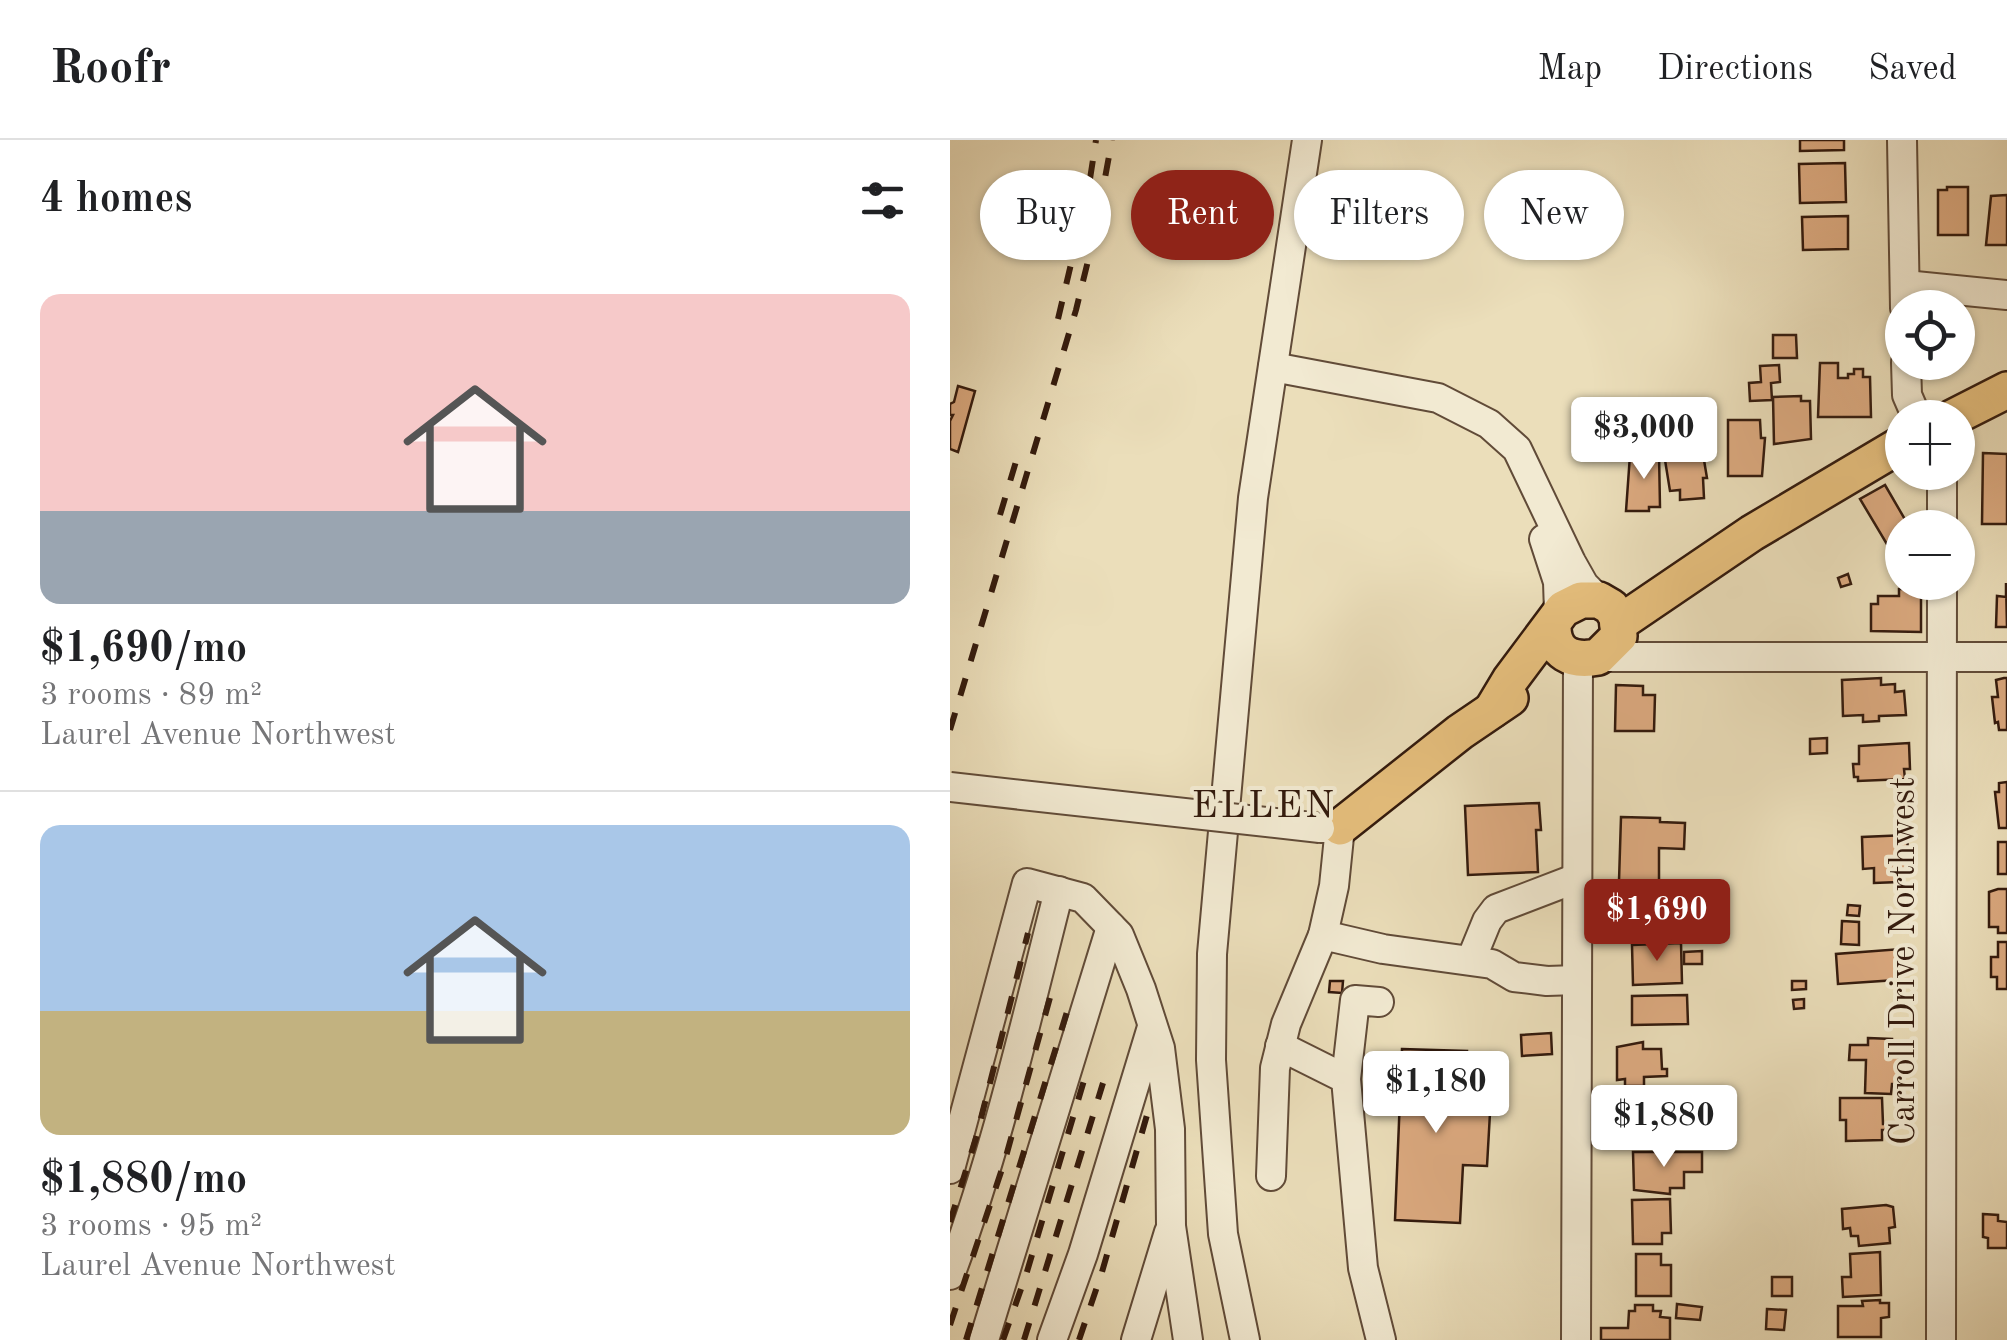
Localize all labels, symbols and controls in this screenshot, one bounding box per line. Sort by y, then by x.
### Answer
text: Roofr [50,45,171,93]
text: Map [1537,52,1602,87]
text: Directions [1657,52,1813,87]
text: Saved [1868,52,1957,87]
chip: Buy [980,170,1111,260]
chip: Rent [1131,170,1274,260]
chip: Filters [1294,170,1464,260]
chip: New [1484,170,1624,260]
icon: filters [855,173,910,228]
text: 4 homes [40,179,192,221]
map controls [1885,290,1975,600]
button: locate [1885,290,1975,380]
icon: home [385,359,565,539]
pin: $3,000 [1563,397,1725,482]
button: + [1885,400,1975,490]
text: $3,000 [1593,413,1695,445]
button: − [1885,510,1975,600]
text: $1,690/mo [40,629,247,671]
text: 3 rooms · 89 m² [40,680,262,712]
text: Laurel Avenue Northwest [40,720,396,752]
street label: Carroll Drive Northwest [1887,777,1922,1145]
district label: ELLEN [1191,788,1337,826]
pin: $1,690 [1576,879,1738,964]
icon: home [385,890,565,1070]
text: $1,690 [1606,895,1708,927]
pin: $1,180 [1355,1051,1517,1136]
text: $1,180 [1385,1067,1487,1099]
pin: $1,880 [1583,1085,1745,1170]
text: $1,880 [1613,1101,1715,1133]
text: $1,880/mo [40,1160,247,1202]
text: 3 rooms · 95 m² [40,1211,262,1243]
text: Laurel Avenue Northwest [40,1251,396,1283]

